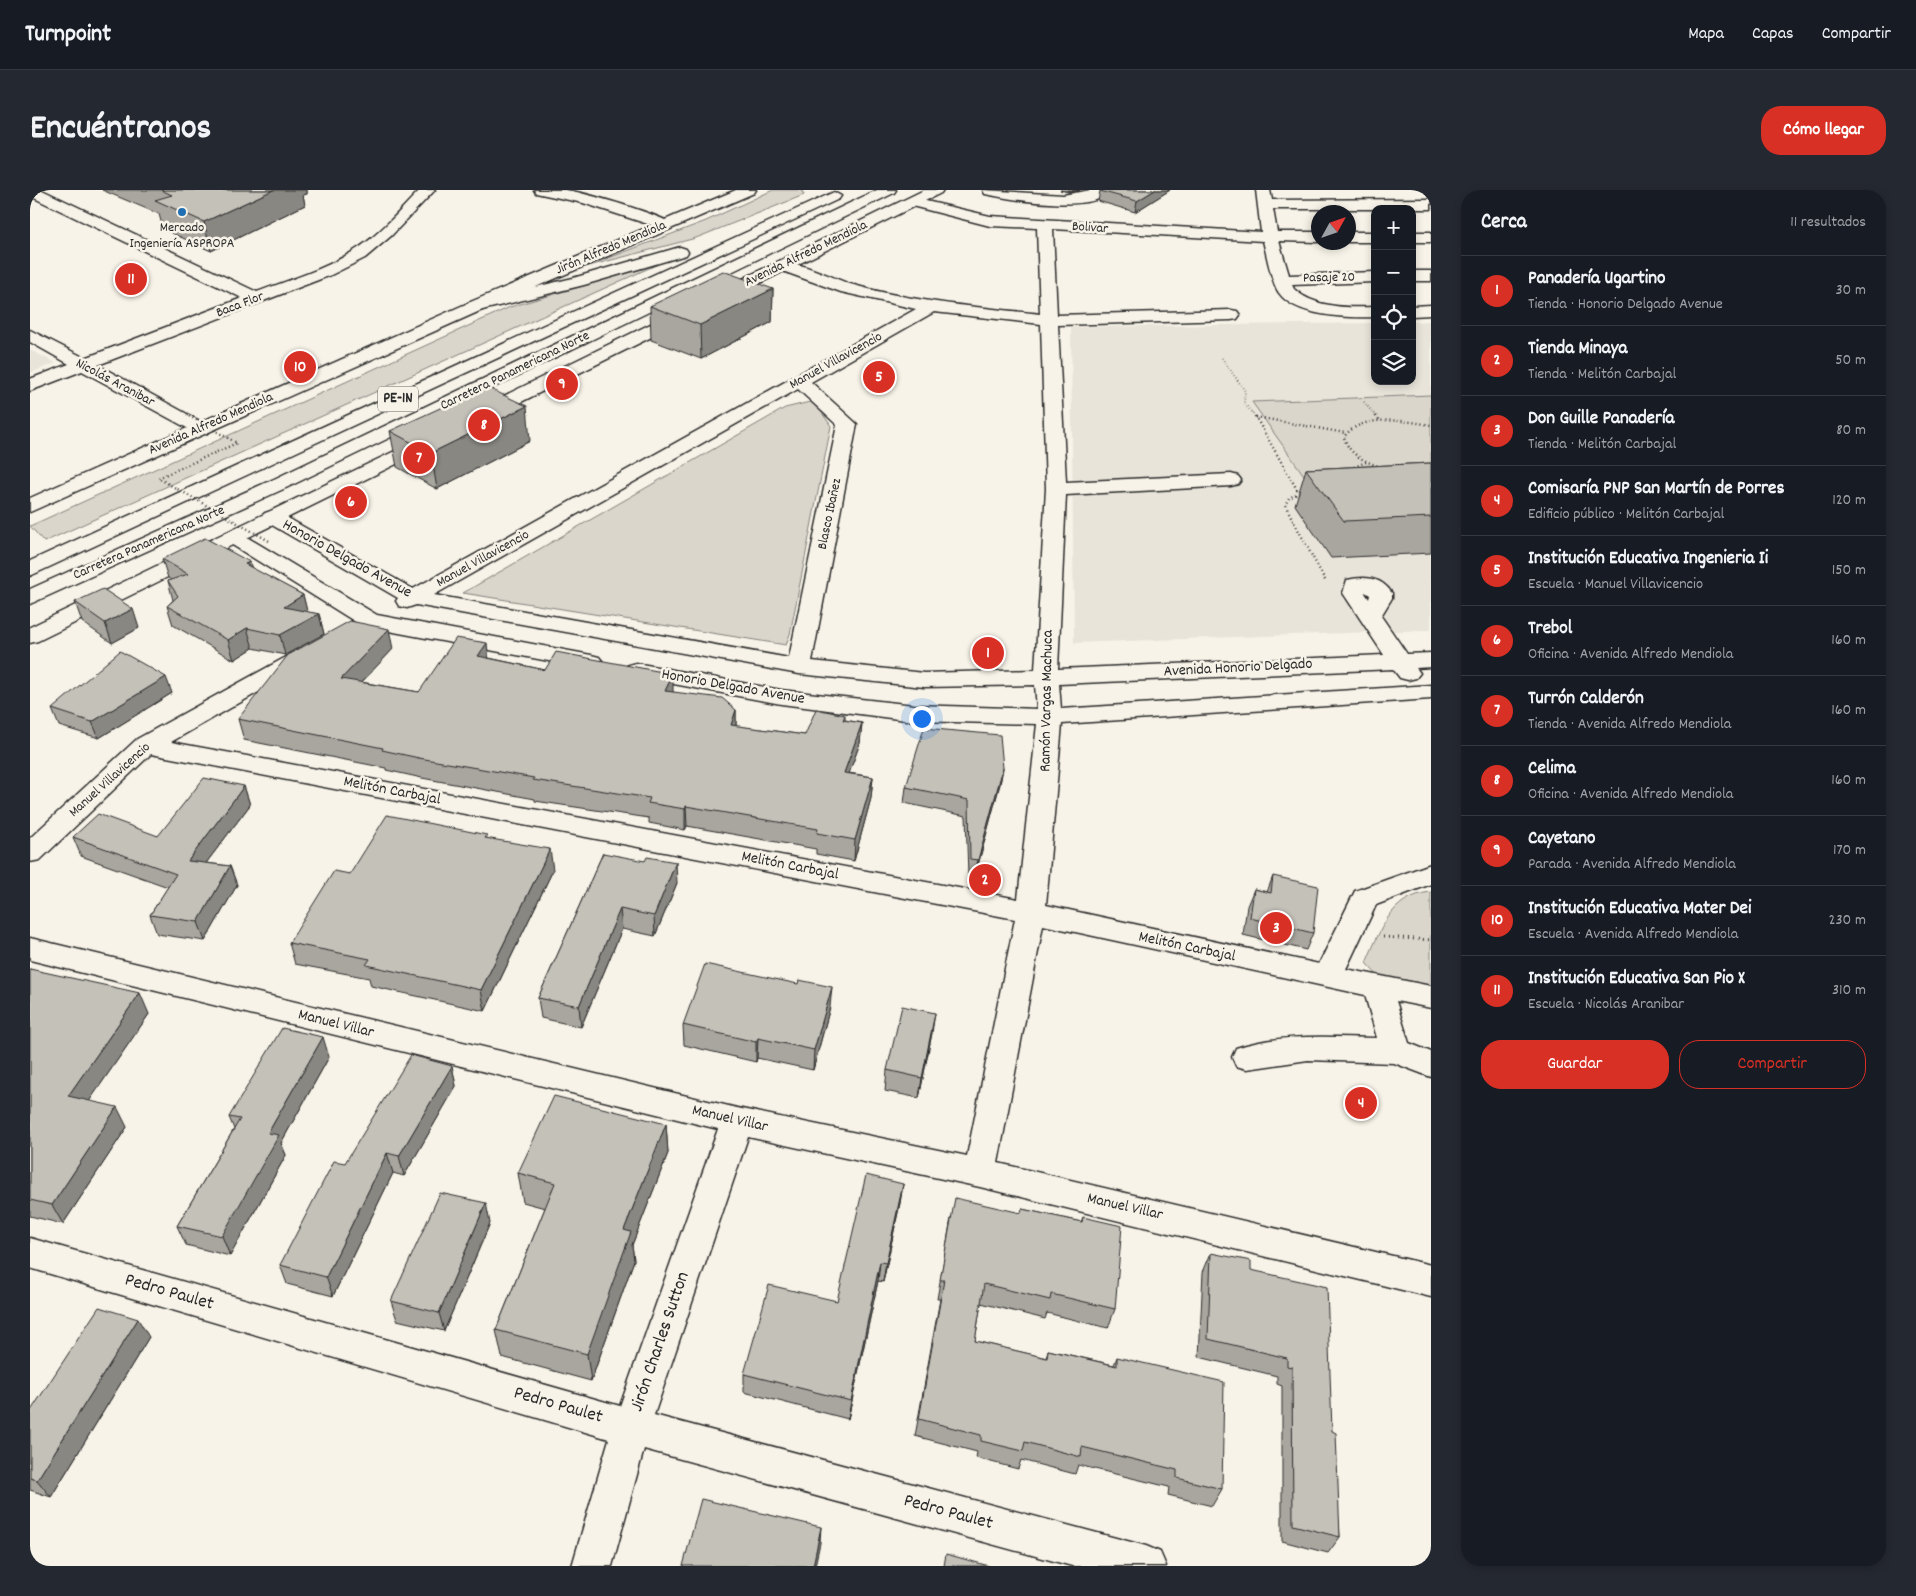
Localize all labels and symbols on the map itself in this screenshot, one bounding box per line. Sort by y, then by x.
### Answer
north arrow [1311,205,1356,250]
marker: Mercado Ingeniería ASPROPA [176,206,188,218]
street label: Avenida Alfredo Mendiola [741,215,871,292]
street label: Jirón Alfredo Mendiola [553,216,670,280]
street label: Bolivar [1071,217,1110,239]
place label: Mercado Ingeniería ASPROPA [130,218,235,254]
pin: 11 [115,260,147,298]
street label: Pasaje 20 [1303,268,1355,288]
street label: Baca Flor [213,286,267,323]
street label: Carretera Panamericana Norte [437,326,593,416]
street label: Manuel Villavicencio [786,327,886,395]
pin: 10 [284,348,316,386]
street label: Nicolás Aranibar [72,354,159,413]
pin: 5 [863,358,895,396]
pin: 9 [546,365,578,403]
road number: PE-1N [378,386,418,412]
street label: Avenida Alfredo Mendiola [146,387,277,460]
pin: 8 [468,406,500,444]
pin: 7 [403,439,435,477]
street label: Blasco Ibañez [813,476,847,551]
pin: 6 [335,483,367,521]
street label: Carretera Panamericana Norte [70,501,228,585]
street label: Honorio Delgado Avenue [278,514,416,604]
street label: Manuel Villavicencio [433,525,533,593]
street label: Ramón Vargas Machuca [1034,629,1060,772]
pin: 1 [972,634,1004,672]
street label: Avenida Honorio Delgado [1163,653,1313,683]
street label: Honorio Delgado Avenue [660,663,806,711]
your location [909,706,935,732]
street label: Manuel Villavicencio [65,738,155,822]
street label: Melitón Carbajal [341,770,443,812]
street label: Melitón Carbajal [739,845,841,887]
pin: 2 [969,861,1001,899]
pin: 3 [1260,909,1292,947]
street label: Melitón Carbajal [1136,926,1238,969]
street label: Manuel Villar [296,1003,376,1045]
pin: 4 [1345,1084,1377,1122]
street label: Manuel Villar [690,1099,770,1139]
street label: Manuel Villar [1085,1187,1165,1227]
street label: Pedro Paulet [121,1267,217,1319]
street label: Jirón Charles Sutton [624,1269,698,1415]
street label: Pedro Paulet [510,1380,606,1432]
street label: Pedro Paulet [900,1488,996,1538]

